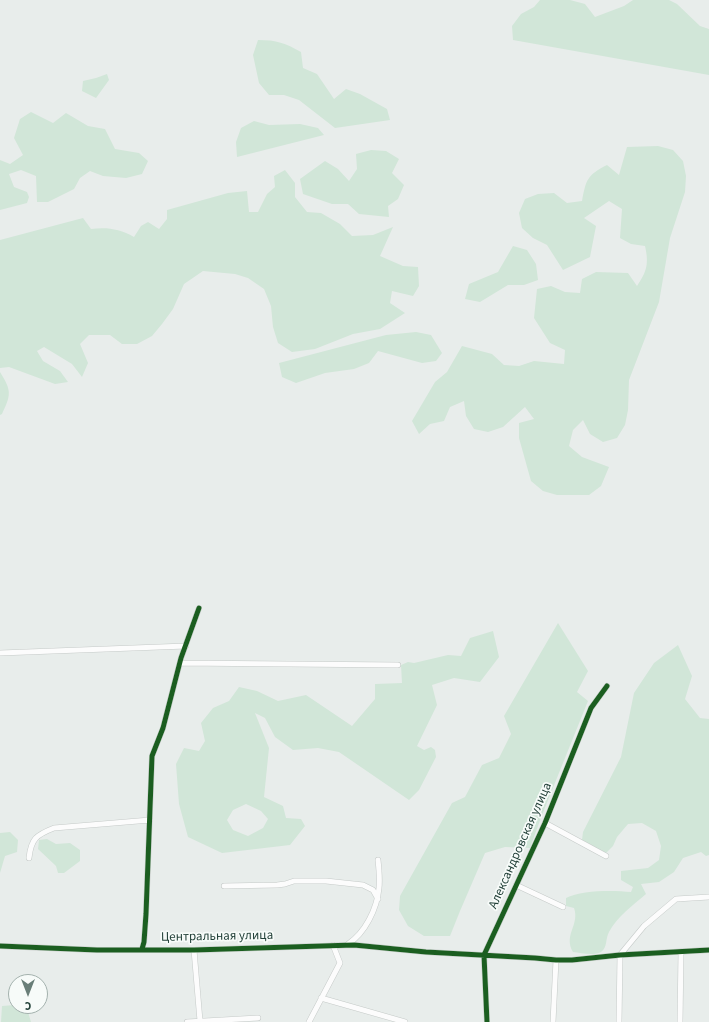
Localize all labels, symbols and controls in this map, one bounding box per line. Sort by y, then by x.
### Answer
street label: Александровская улица [486,780,556,912]
street label: Центральная улица [161,928,273,946]
north arrow [8,974,48,1014]
text: С [25,998,31,1013]

